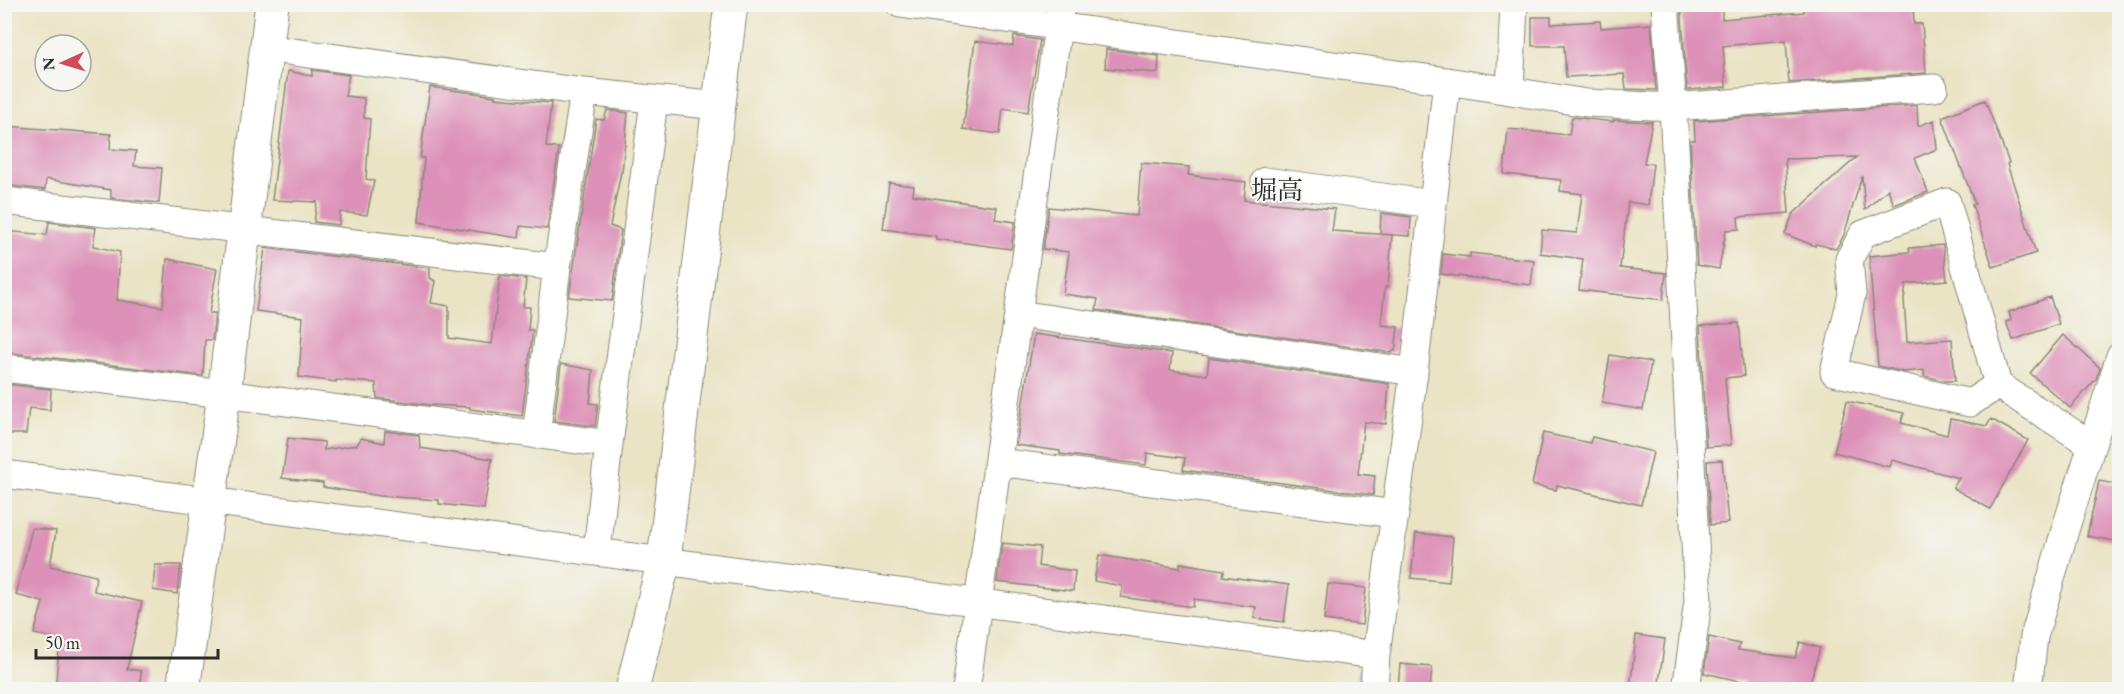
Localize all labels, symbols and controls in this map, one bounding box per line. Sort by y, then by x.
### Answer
north arrow [33,33,93,93]
text: N [38,57,59,71]
district label: 堀高 [1251,173,1303,207]
scale bar [36,622,218,660]
text: 50 m [45,631,80,654]

